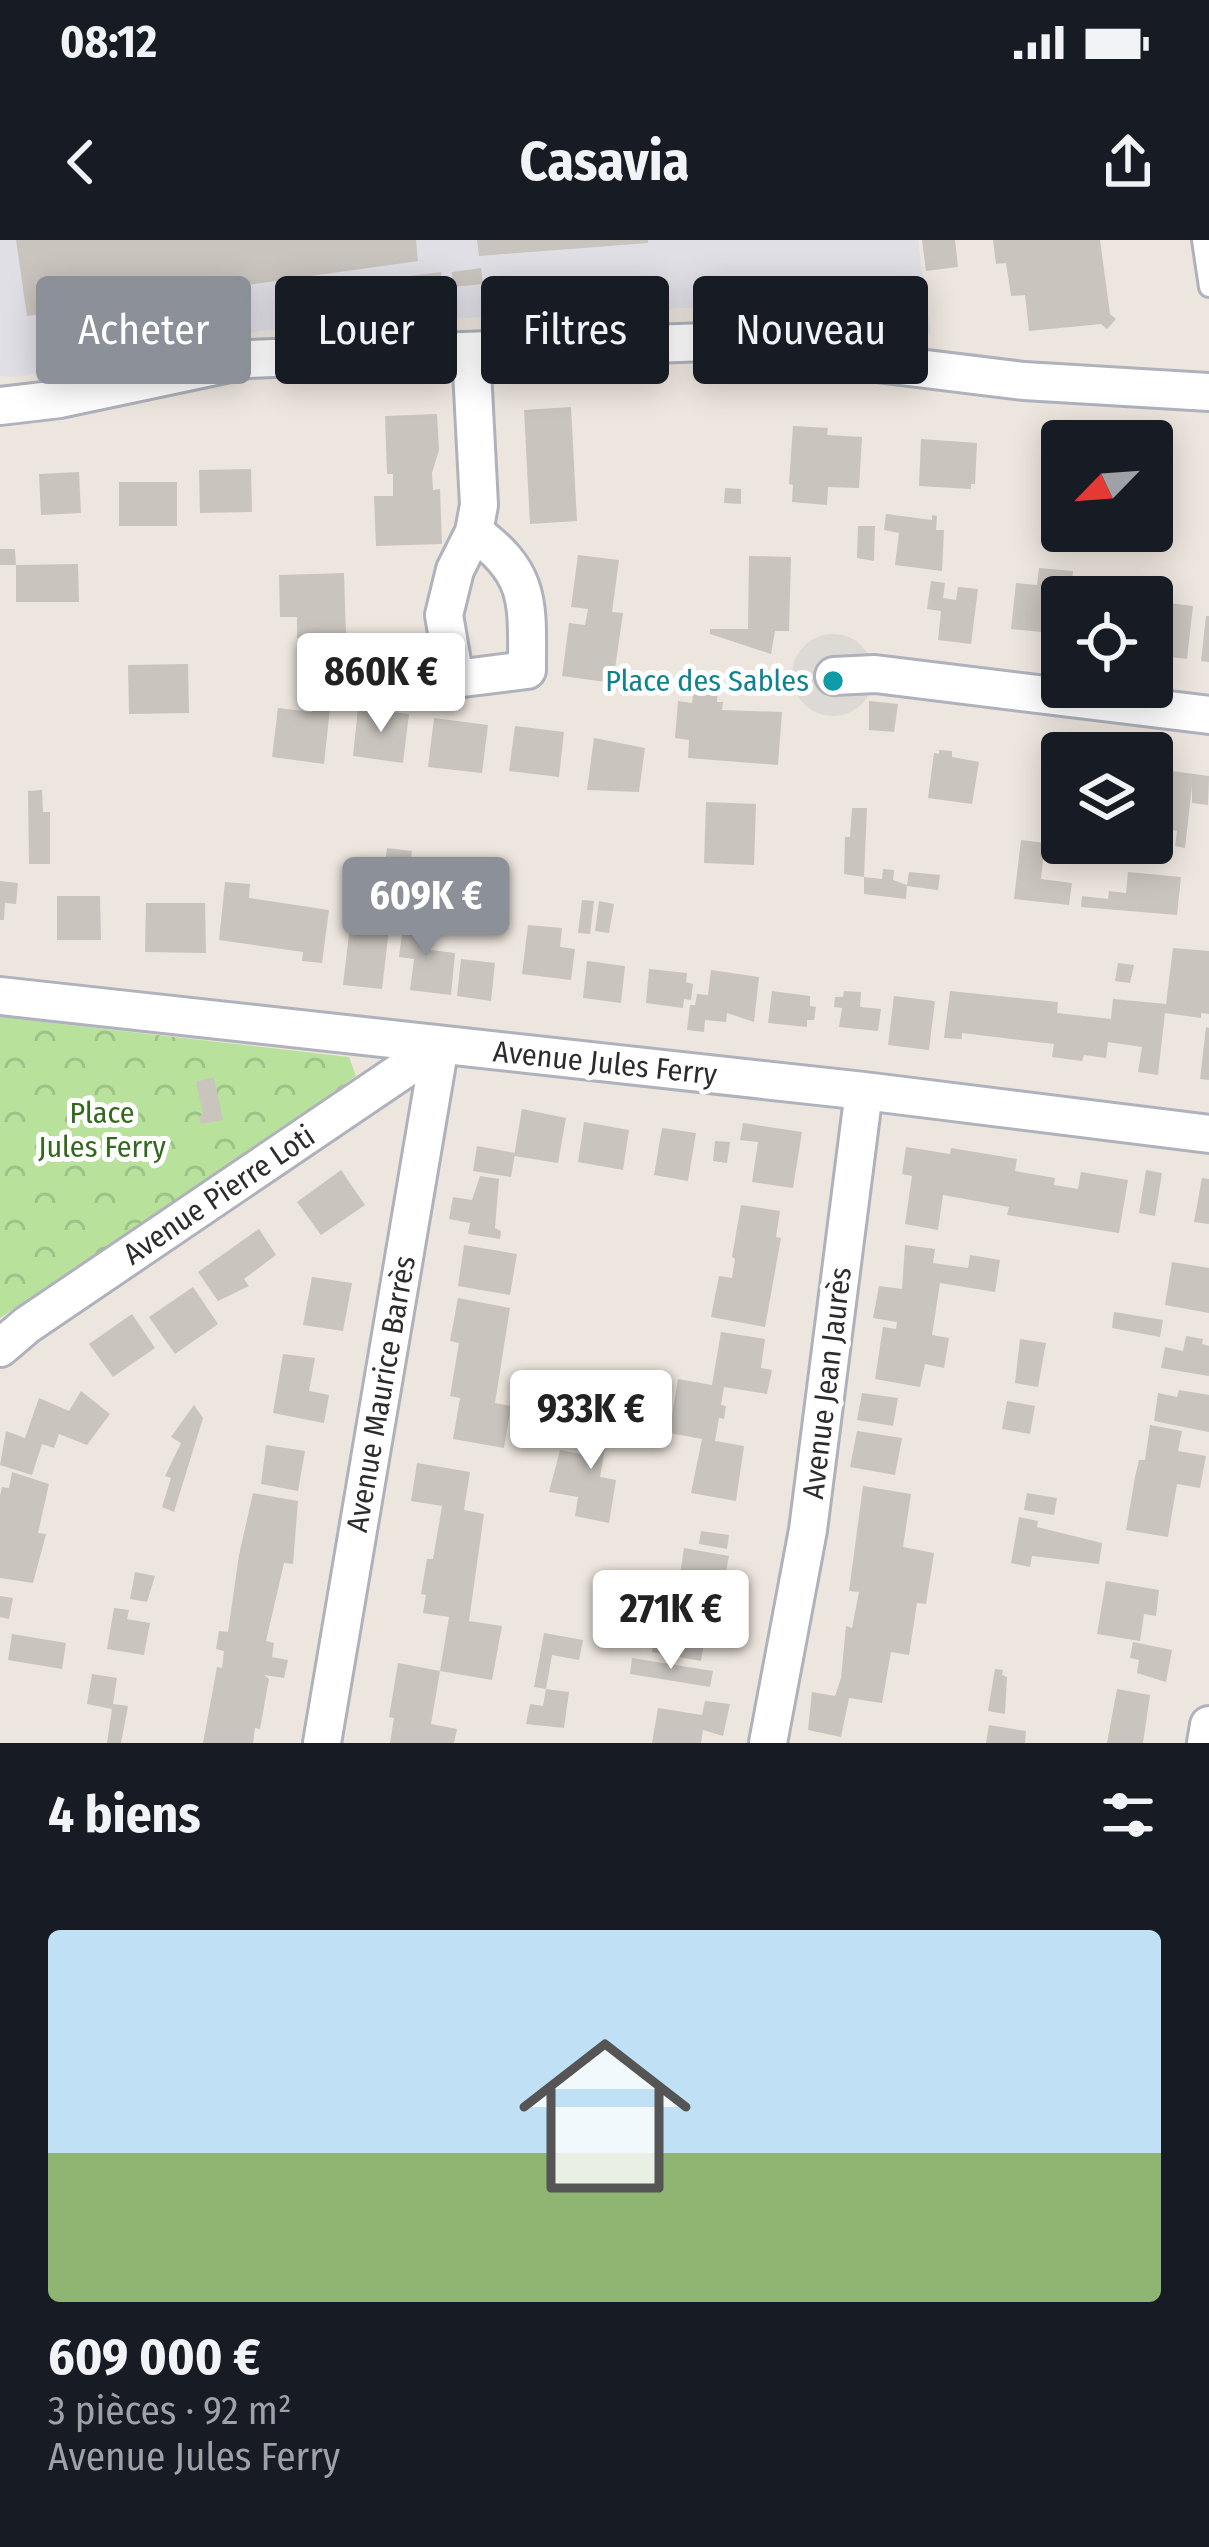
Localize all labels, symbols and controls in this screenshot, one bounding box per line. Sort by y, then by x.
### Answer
text: 08:12 [60,15,157,69]
icon: back [48,129,114,195]
icon: share [1095,129,1161,195]
text: Casavia [520,130,689,194]
chip: Acheter [36,276,251,384]
chip: Louer [275,276,457,384]
chip: Filtres [481,276,669,384]
chip: Nouveau [693,276,928,384]
north arrow [1041,420,1173,552]
map controls [1041,420,1173,864]
button: locate [1041,576,1173,708]
pin: 860K € [283,633,479,735]
text: 860K € [324,649,438,695]
place label: Place des Sables [605,663,809,699]
marker: Place des Sables [820,668,846,694]
button: layers [1041,732,1173,864]
pin: 609K € [328,857,524,959]
text: 609K € [369,873,483,919]
street label: Avenue Jules Ferry [491,1033,719,1093]
park label: Place Jules Ferry [38,1095,166,1165]
street label: Avenue Pierre Loti [116,1118,322,1272]
street label: Avenue Maurice Barrès [339,1253,423,1535]
street label: Avenue Jean Jaurès [795,1265,859,1501]
pin: 933K € [493,1370,689,1472]
text: 933K € [537,1386,645,1432]
pin: 271K € [573,1570,769,1672]
text: 271K € [620,1586,722,1632]
icon: filters [1095,1782,1161,1848]
text: 4 biens [48,1784,201,1846]
icon: home [497,2008,713,2224]
text: 609 000 € [48,2326,261,2388]
text: 3 pièces · 92 m² [48,2388,292,2434]
text: Avenue Jules Ferry [48,2434,340,2480]

